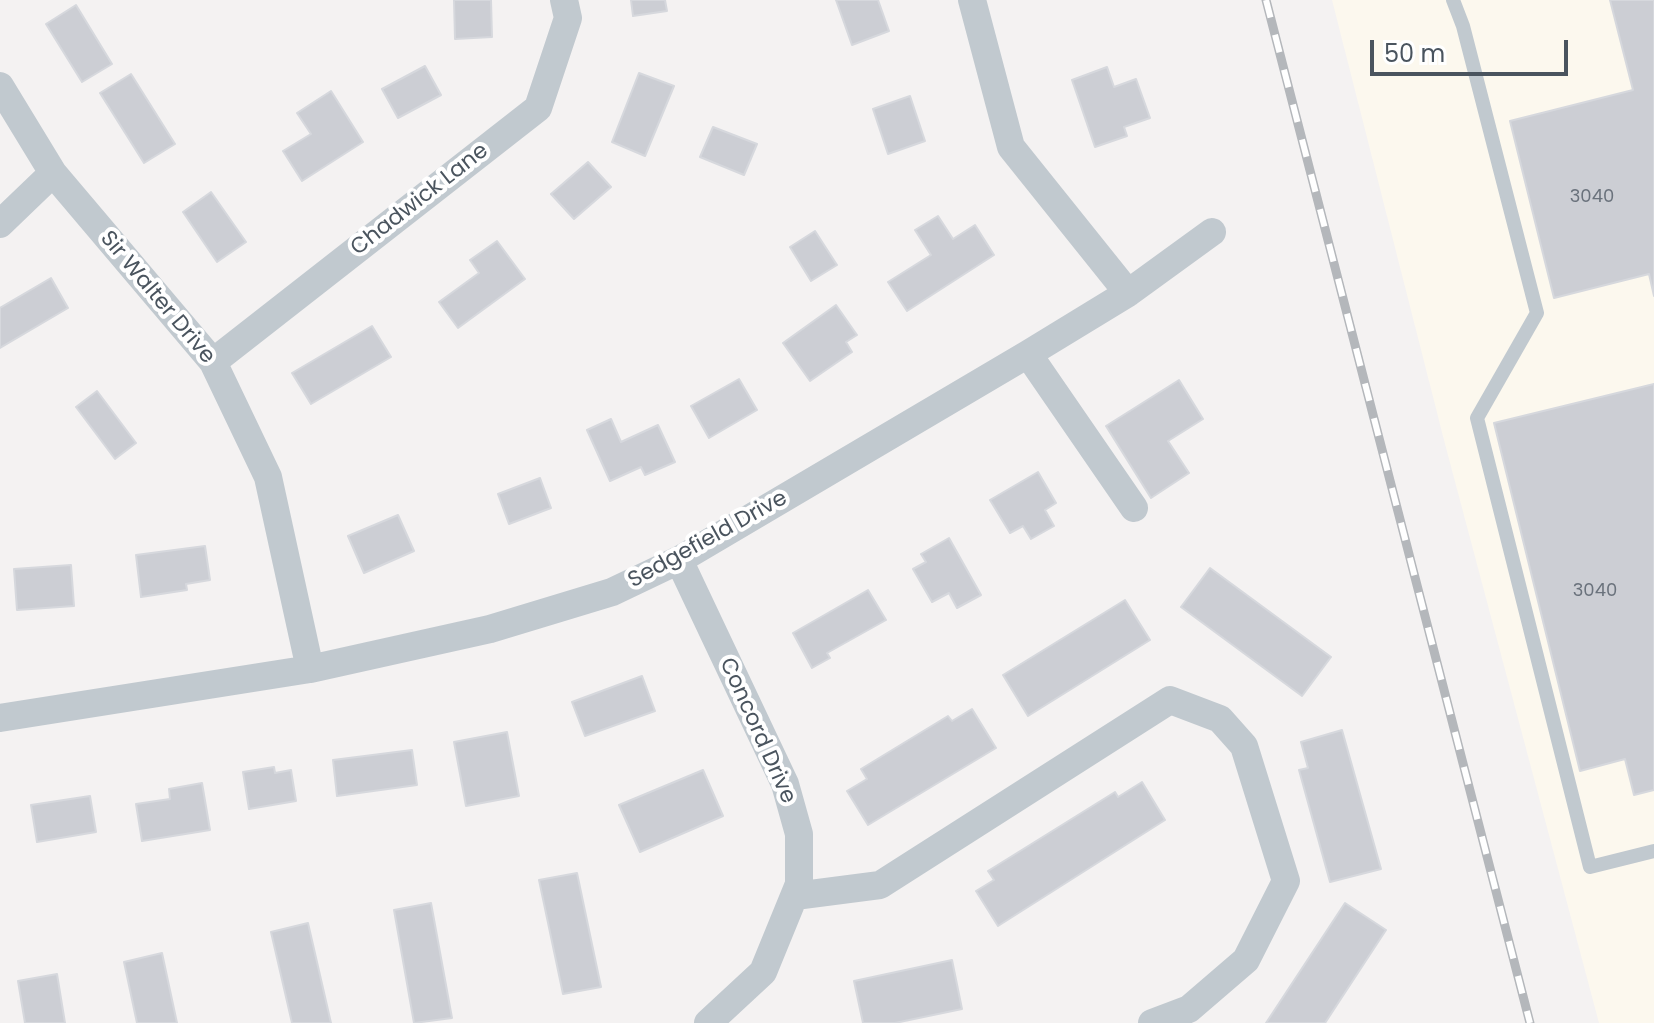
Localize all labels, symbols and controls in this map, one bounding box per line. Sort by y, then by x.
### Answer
scale bar [1374,24,1572,74]
text: 50 m [1384,37,1445,70]
street label: Chadwick Lane [346,138,494,262]
house number: 3040 [1570,186,1614,208]
street label: Sir Walter Drive [94,226,220,370]
street label: Sedgefield Drive [624,485,792,595]
house number: 3040 [1573,580,1617,602]
street label: Concord Drive [713,654,801,808]

